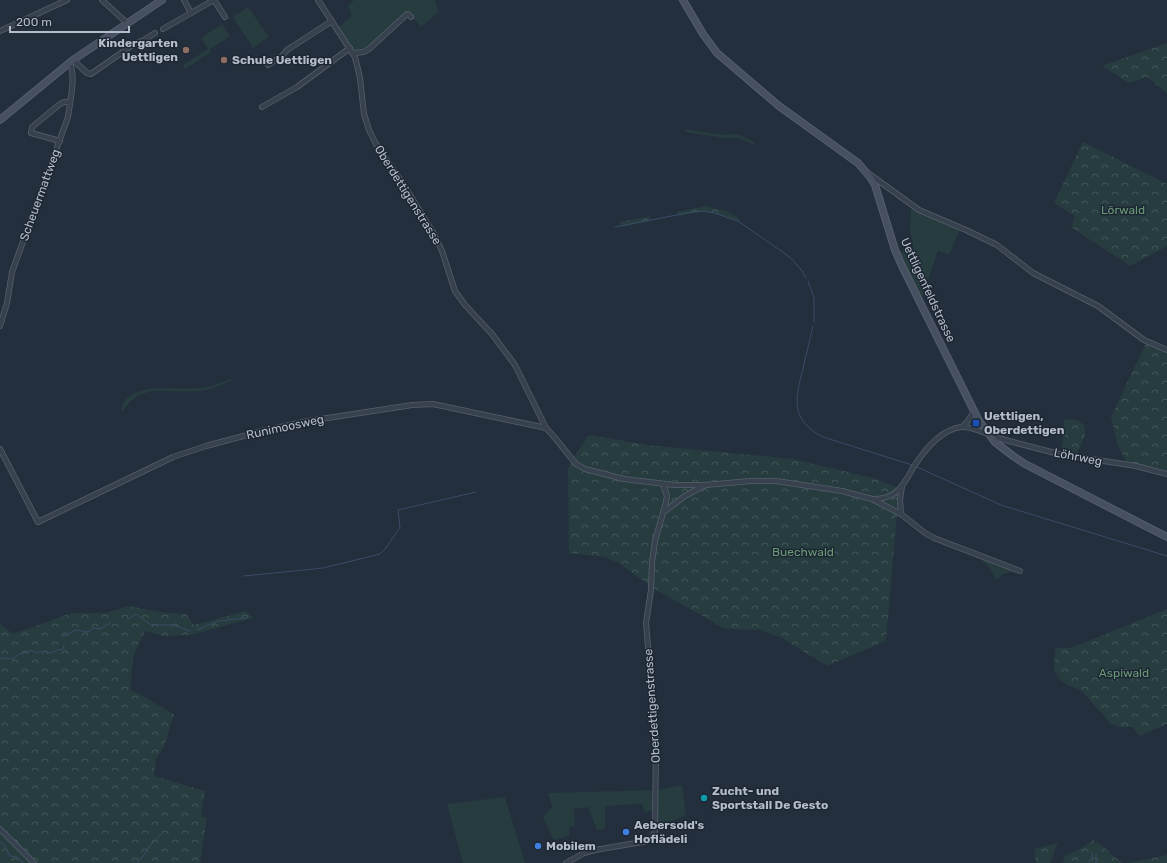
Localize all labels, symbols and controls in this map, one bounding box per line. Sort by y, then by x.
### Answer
scale bar [10,8,129,34]
text: 200 m [16,15,52,29]
place label: Kindergarten Uettligen [98,36,178,64]
marker: Kindergarten Uettligen [181,45,191,55]
place label: Schule Uettligen [232,53,332,67]
marker: Schule Uettligen [219,55,229,65]
street label: Oberdettigenstrasse [372,143,444,248]
street label: Scheuermattweg [17,147,63,243]
park label: Lörwald [1101,203,1145,217]
street label: Uettligenfeldstrasse [898,236,958,345]
place label: Uettligen, Oberdettigen [984,409,1065,437]
street label: Runimoosweg [245,412,325,442]
marker: Uettligen, Oberdettigen [971,418,981,428]
street label: Löhrweg [1053,445,1103,469]
park label: Buechwald [772,545,834,559]
street label: Oberdettigenstrasse [641,648,663,764]
park label: Aspiwald [1099,666,1149,680]
place label: Zucht- und Sportstall De Gesto [712,784,828,812]
marker: Zucht- und Sportstall De Gesto [699,793,709,803]
place label: Aebersold's Hoflädeli [634,818,704,846]
marker: Aebersold's Hoflädeli [621,827,631,837]
place label: Mobilem [546,839,596,853]
marker: Mobilem [533,841,543,851]

